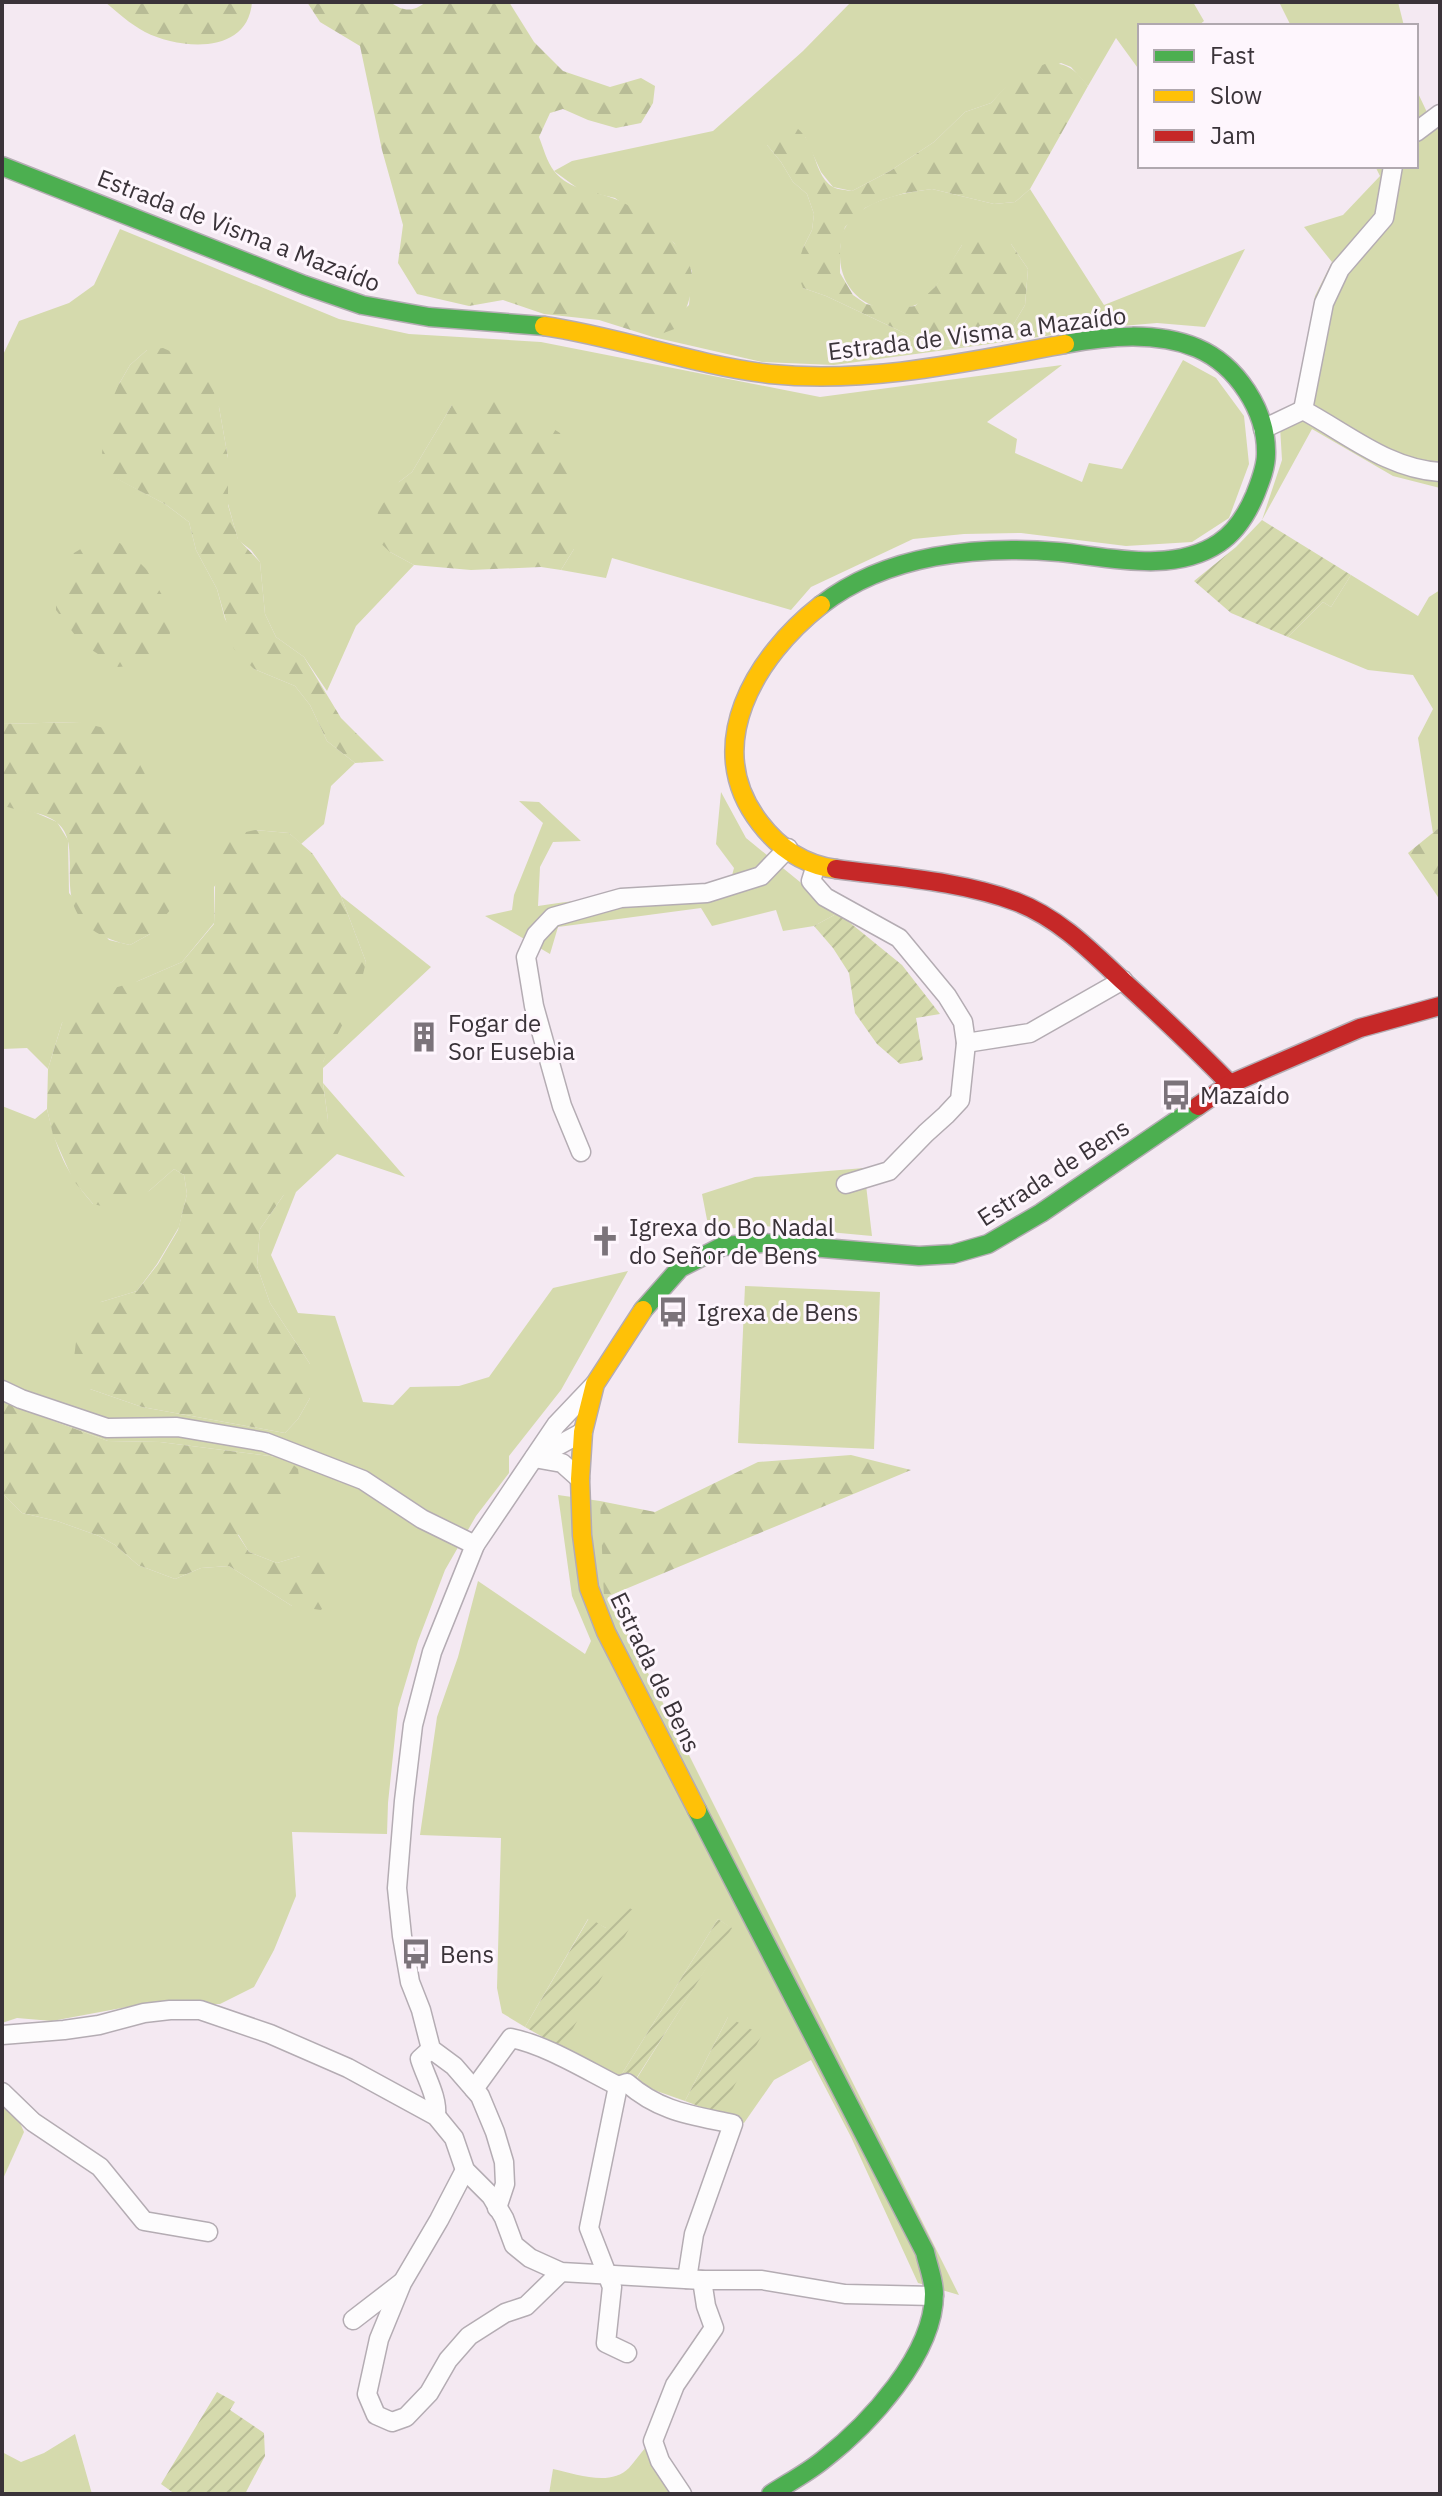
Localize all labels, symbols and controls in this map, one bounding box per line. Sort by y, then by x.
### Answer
legend [1138,24,1418,168]
text: Fast [1210,39,1255,71]
text: Slow [1210,79,1262,111]
text: Jam [1210,119,1256,151]
street label: Estrada de Visma a Mazaído [93,161,385,299]
street label: Estrada de Visma a Mazaído [826,299,1128,367]
place label: Fogar de Sor Eusebia [448,1007,575,1067]
building icon: Fogar de Sor Eusebia [407,1020,441,1054]
bus stop icon: Mazaído [1159,1078,1193,1112]
place label: Mazaído [1200,1079,1290,1111]
street label: Estrada de Bens [971,1111,1135,1233]
place label: Igrexa do Bo Nadal do Señor de Bens [629,1211,834,1271]
church icon: Igrexa do Bo Nadal do Señor de Bens [588,1224,622,1258]
bus stop icon: Igrexa de Bens [656,1295,690,1329]
place label: Igrexa de Bens [697,1296,858,1328]
street label: Estrada de Bens [603,1586,709,1758]
bus stop icon: Bens [399,1937,433,1971]
place label: Bens [440,1938,494,1970]

